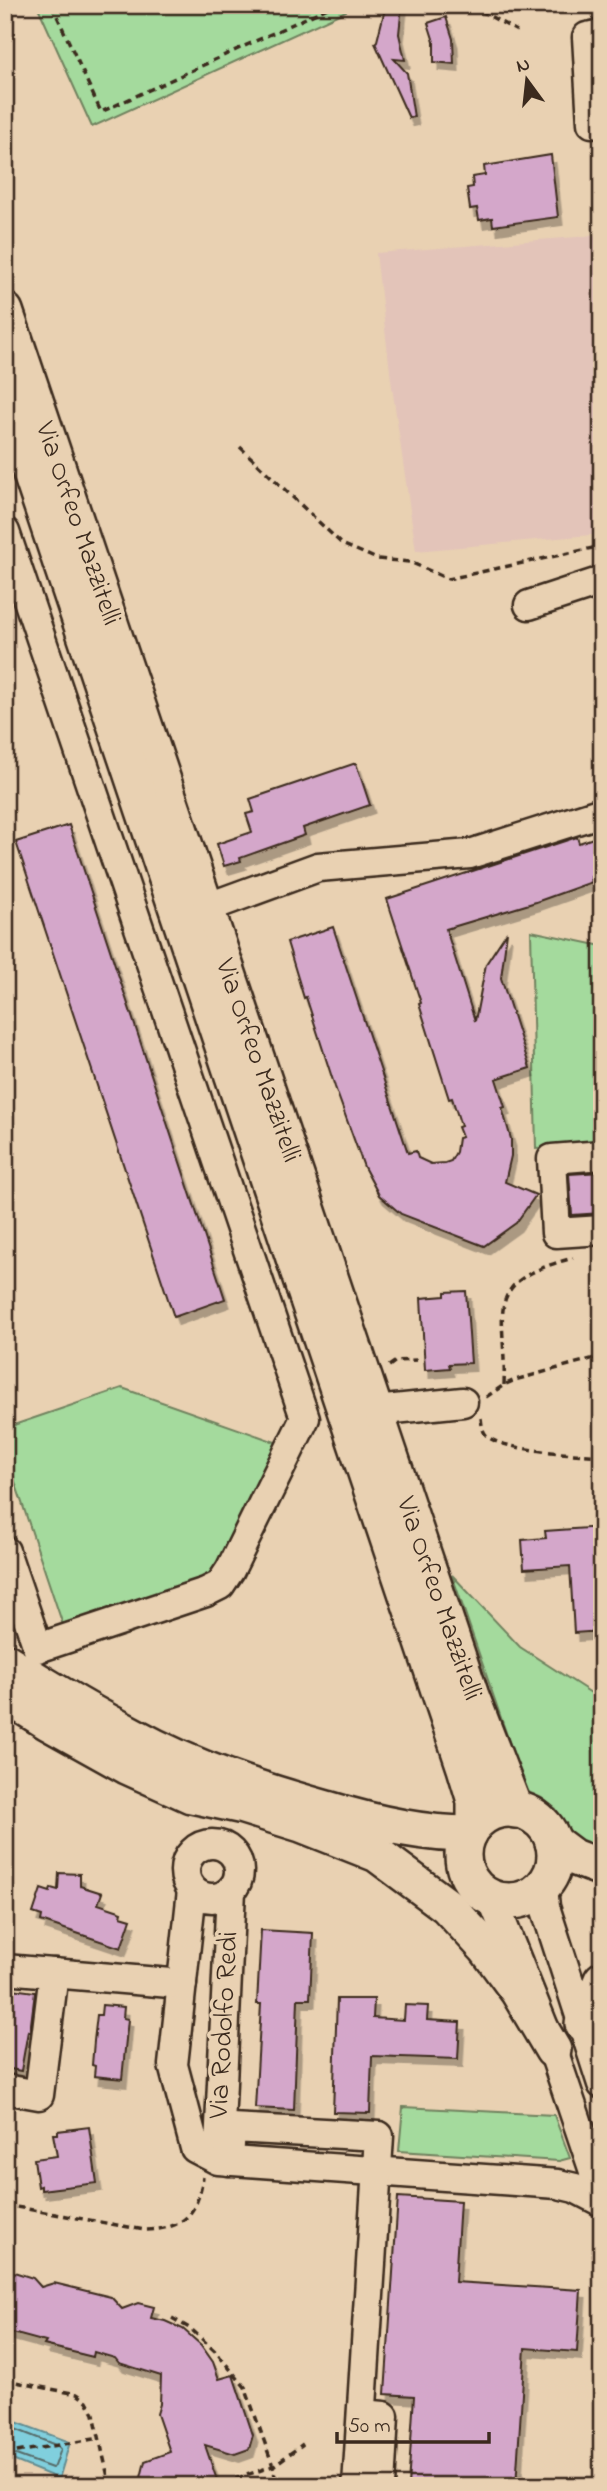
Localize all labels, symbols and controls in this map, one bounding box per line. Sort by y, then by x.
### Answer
north arrow [491,46,562,116]
text: N [514,51,533,81]
street label: Via Orfeo Mazzitelli [23,416,131,631]
street label: Via Orfeo Mazzitelli [203,953,311,1168]
street label: Via Orfeo Mazzitelli [384,1491,492,1706]
street label: Via Rodolfo Redi [200,1930,250,2121]
scale bar [337,2400,490,2444]
text: 50 m [348,2412,391,2442]

